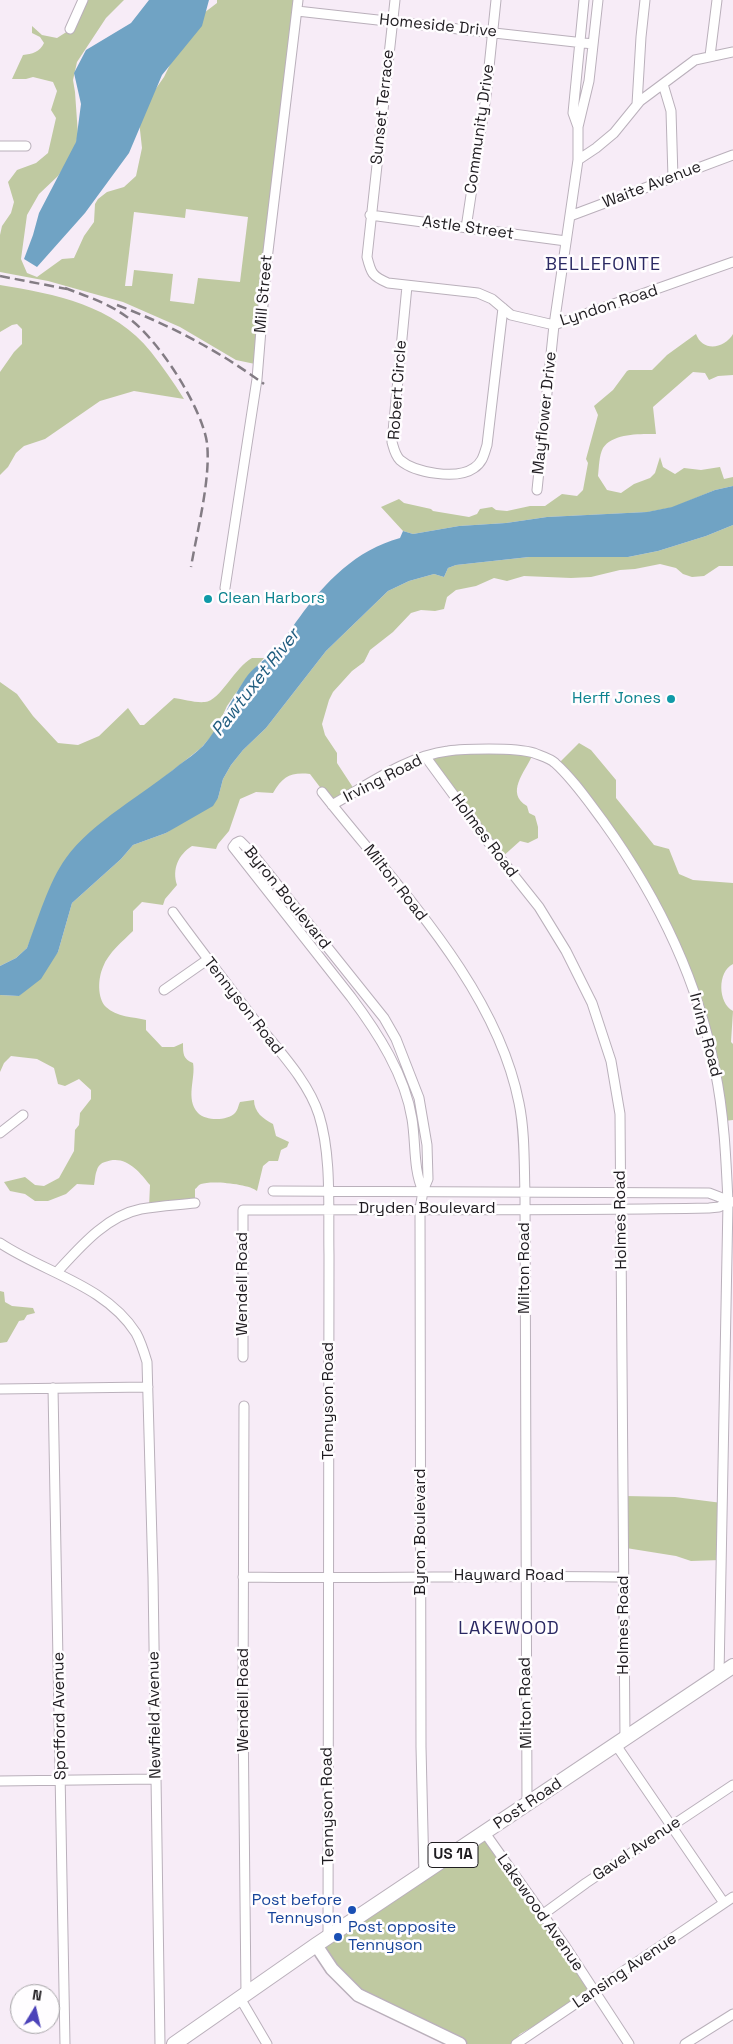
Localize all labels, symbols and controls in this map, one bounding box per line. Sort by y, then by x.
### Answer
street label: Homeside Drive [378,10,498,42]
street label: Sunset Terrace [367,49,399,165]
street label: Community Drive [461,63,499,195]
street label: Waite Avenue [600,157,704,213]
street label: Astle Street [421,212,515,244]
street label: Mill Street [251,254,277,334]
district label: BELLEFONTE [544,254,662,276]
street label: Lyndon Road [558,281,660,331]
street label: Robert Circle [385,339,411,441]
street label: Mayflower Drive [529,351,561,475]
place label: Clean Harbors [218,589,325,609]
marker: Clean Harbors [202,593,214,605]
water label: Pawtuxet River [207,625,305,741]
place label: Herff Jones [572,689,661,709]
marker: Herff Jones [665,693,677,705]
street label: Irving Road [340,751,426,807]
street label: Holmes Road [446,791,522,881]
street label: Milton Road [359,841,431,925]
street label: Byron Boulevard [240,843,334,953]
street label: Tennyson Road [199,954,287,1058]
street label: Irving Road [685,991,725,1079]
street label: Holmes Road [611,1170,631,1270]
street label: Dryden Boulevard [358,1199,496,1219]
street label: Milton Road [515,1222,535,1314]
street label: Wendell Road [233,1232,253,1336]
street label: Tennyson Road [319,1342,339,1460]
street label: Byron Boulevard [411,1469,431,1595]
street label: Hayward Road [454,1566,564,1586]
street label: Holmes Road [614,1575,634,1675]
district label: LAKEWOOD [457,1618,561,1640]
street label: Wendell Road [234,1648,254,1752]
street label: Newfield Avenue [144,1651,166,1779]
street label: Spofford Avenue [49,1652,71,1780]
street label: Milton Road [516,1657,536,1749]
street label: Tennyson Road [317,1747,339,1865]
street label: Post Road [490,1774,566,1834]
street label: Gavel Avenue [589,1813,685,1885]
road number: US 1A [428,1842,478,1868]
street label: Lakewood Avenue [492,1851,588,1975]
place label: Post before Tennyson [252,1891,342,1929]
marker: Post before Tennyson [346,1904,358,1916]
place label: Post opposite Tennyson [348,1918,456,1956]
street label: Lansing Avenue [570,1929,680,2013]
marker: Post opposite Tennyson [332,1931,344,1943]
north arrow [10,1984,60,2034]
text: N [31,1986,43,2005]

